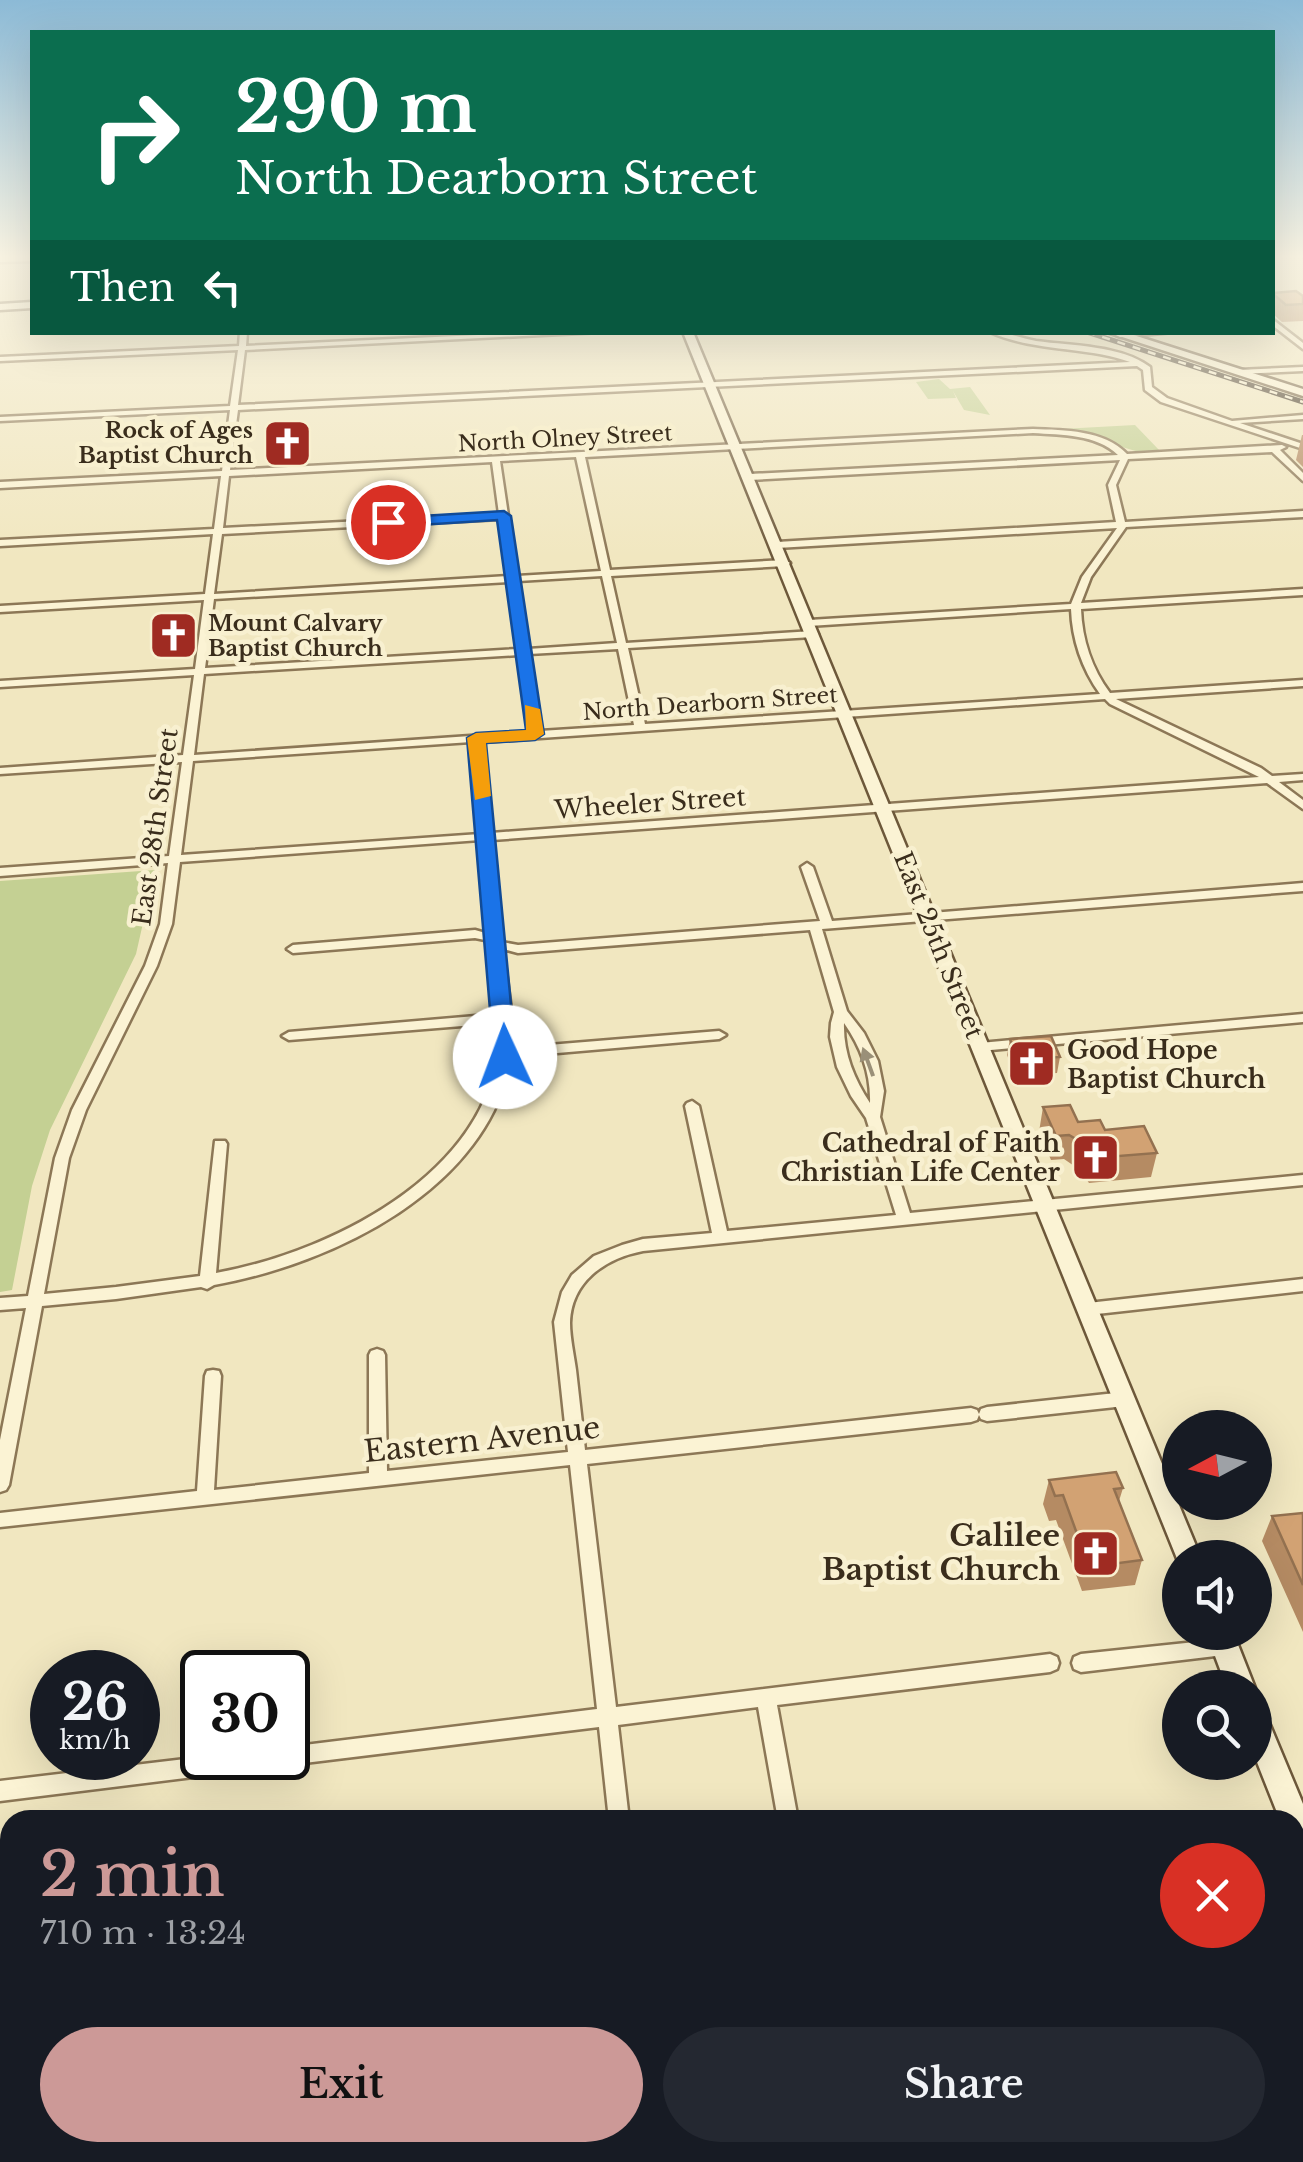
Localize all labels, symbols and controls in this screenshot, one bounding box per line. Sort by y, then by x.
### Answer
text: 290 m [235,64,477,151]
icon: right [70,70,200,200]
text: North Dearborn Street [235,150,758,206]
icon: left [195,260,250,315]
text: Then [70,264,175,311]
place label: Rock of Ages Baptist Church [78,417,253,469]
church icon: Rock of Ages Baptist Church [262,417,314,469]
street label: North Olney Street [457,419,674,458]
pin [346,480,431,565]
icon: arrive [361,495,416,550]
church icon: Mount Calvary Baptist Church [147,610,199,662]
place label: Mount Calvary Baptist Church [208,610,383,662]
street label: North Dearborn Street [582,681,839,726]
street label: East 28th Street [126,726,185,928]
street label: Wheeler Street [552,781,747,826]
street label: East 25th Street [887,847,990,1044]
position arrow [453,1005,557,1109]
place label: Good Hope Baptist Church [1067,1035,1266,1095]
church icon: Good Hope Baptist Church [1006,1038,1058,1090]
one-way arrow [860,1046,875,1076]
place label: Cathedral of Faith Christian Life Center [781,1128,1061,1188]
church icon: Cathedral of Faith Christian Life Center [1069,1131,1121,1183]
street label: Eastern Avenue [362,1409,602,1470]
north arrow [1162,1410,1272,1520]
map controls [1162,1410,1272,1780]
place label: Galilee Baptist Church [822,1517,1061,1588]
church icon: Galilee Baptist Church [1069,1527,1121,1579]
button: sound [1162,1540,1272,1650]
speed limit sign: 30 [180,1650,310,1780]
button: search [1162,1670,1272,1780]
text: 26 [62,1671,128,1734]
text: km/h [60,1725,130,1756]
text: 2 min [40,1838,225,1912]
button: close [1160,1843,1265,1948]
text: 710 m · 13:24 [40,1913,246,1953]
button: Exit [40,2027,643,2142]
button: Share [663,2027,1265,2142]

